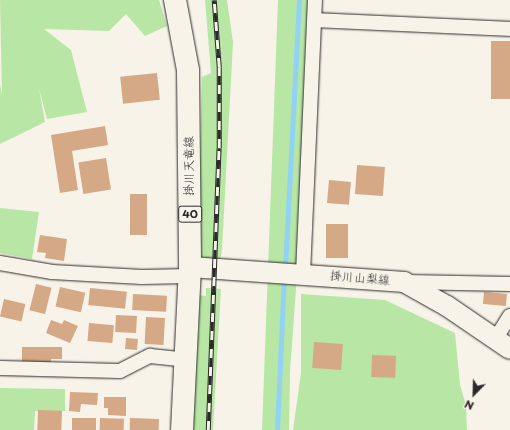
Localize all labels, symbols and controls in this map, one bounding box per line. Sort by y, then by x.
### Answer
street label: 掛川天竜線 [182,136,196,196]
road number: 40 [178,205,202,223]
street label: 掛川山梨線 [329,268,391,288]
north arrow [454,374,494,414]
text: N [462,396,476,415]

